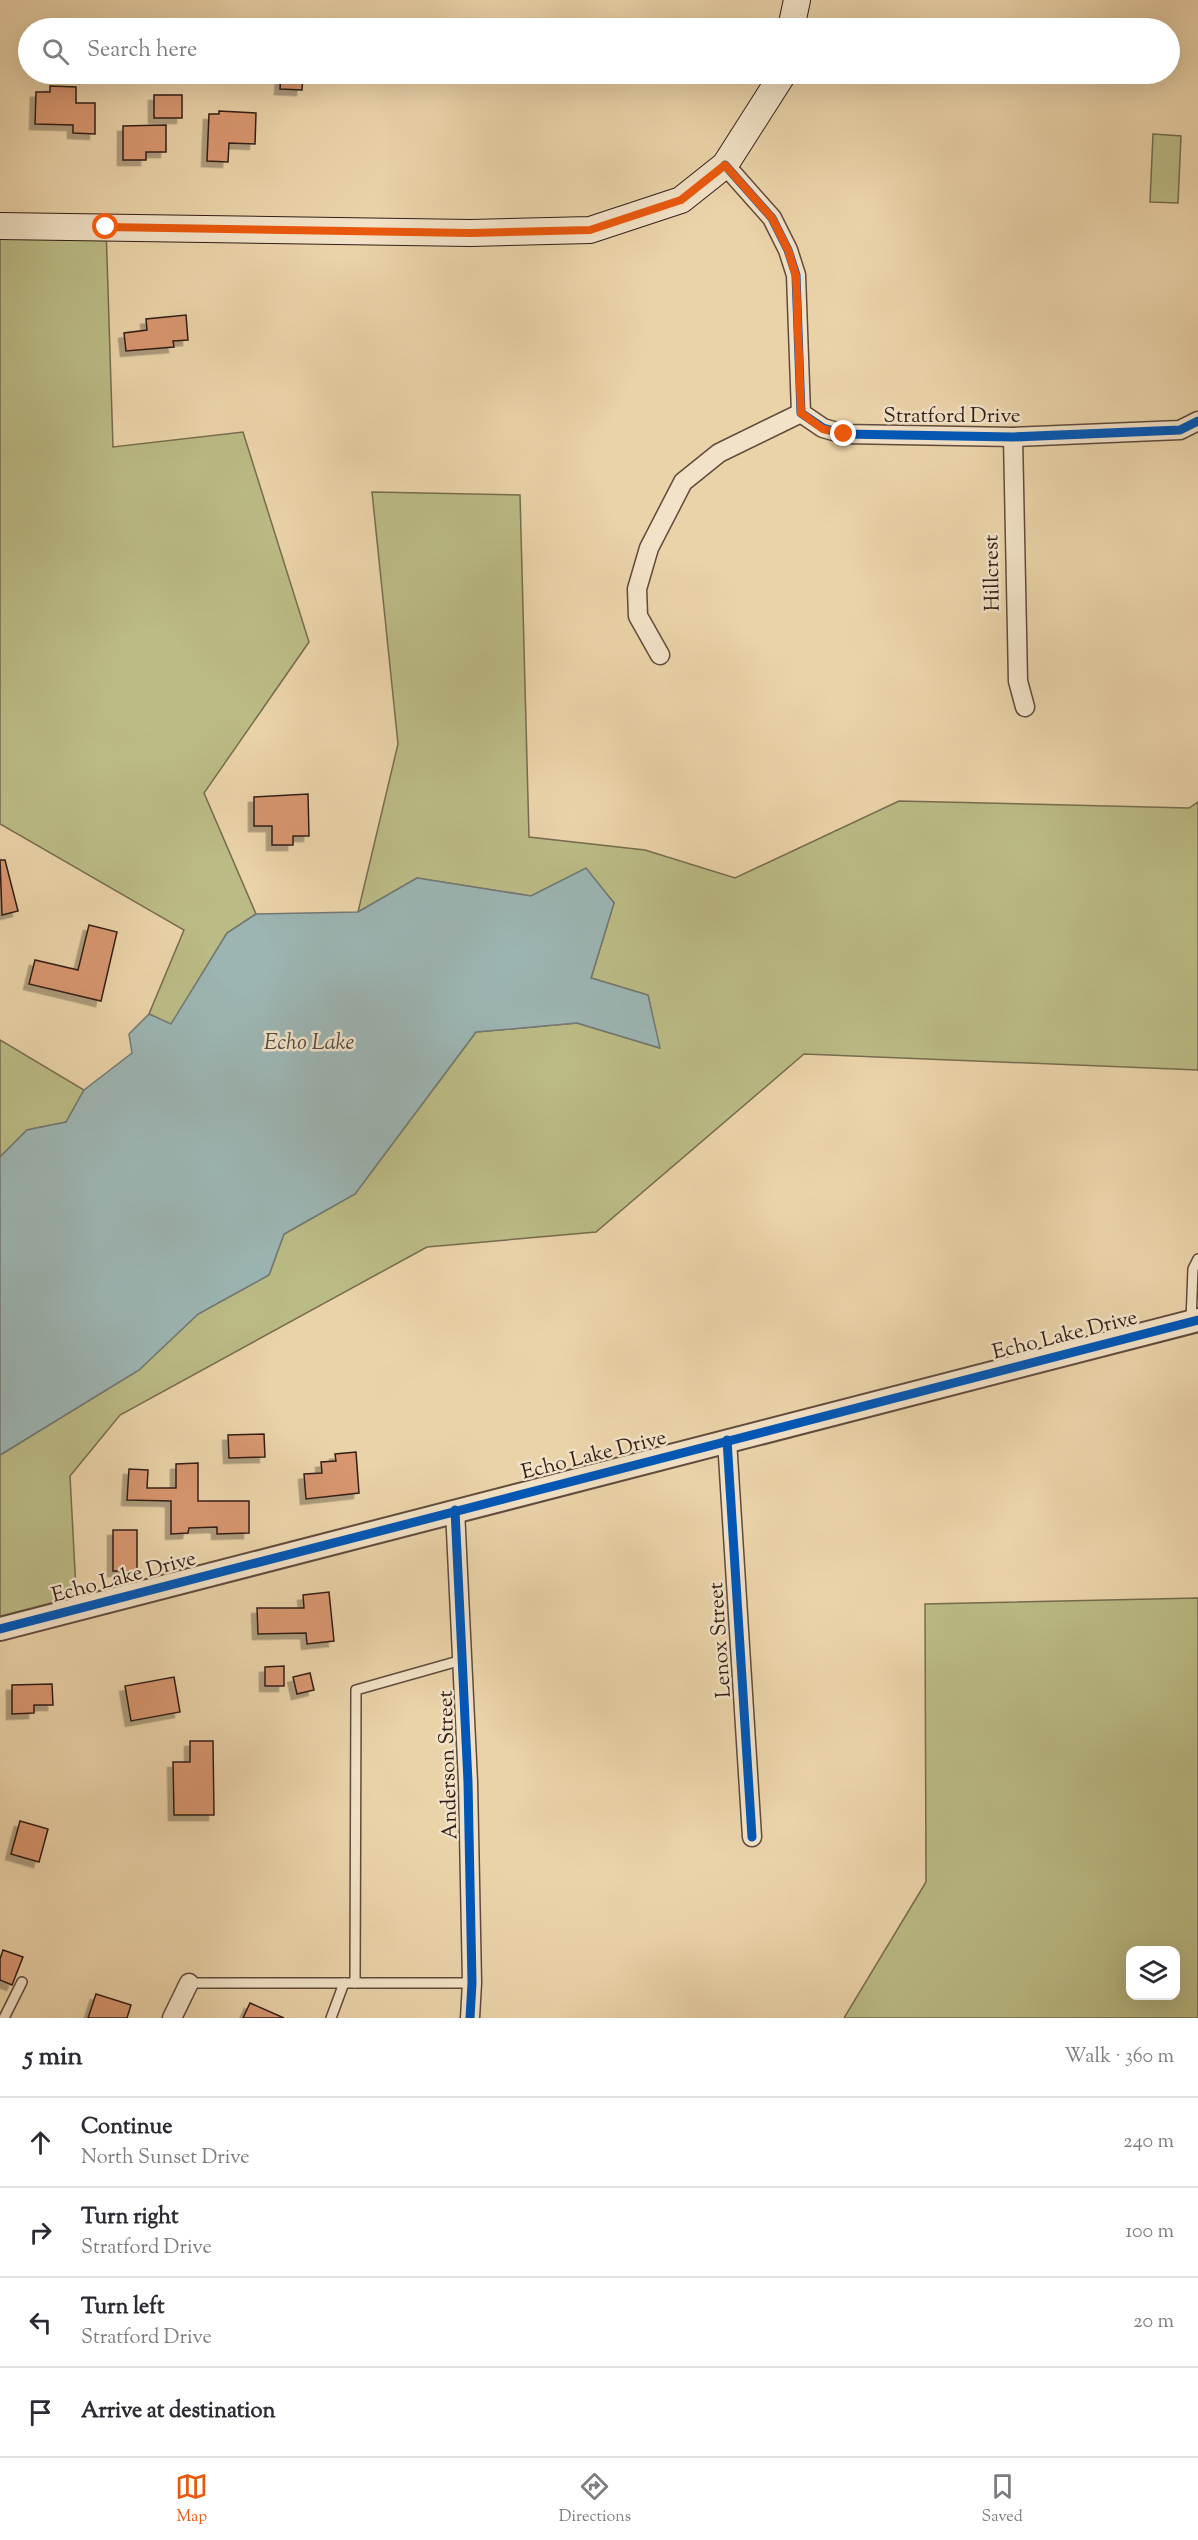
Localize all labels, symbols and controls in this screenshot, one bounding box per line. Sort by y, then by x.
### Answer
search box [18,18,1180,84]
icon: search [39,35,72,68]
text: Search here [87,35,197,67]
route start [92,213,118,239]
street label: Stratford Drive [883,402,1021,432]
route end [830,420,856,446]
street label: Hillcrest [977,534,1009,612]
water label: Echo Lake [264,1028,355,1060]
street label: Echo Lake Drive [989,1304,1141,1368]
street label: Echo Lake Drive [518,1424,670,1488]
street label: Echo Lake Drive [48,1544,200,1612]
street label: Lenox Street [702,1581,740,1699]
street label: Anderson Street [431,1690,467,1840]
map controls [1126,1946,1180,2000]
button: layers [1126,1946,1180,2000]
text: 5 min [24,2039,83,2076]
text: Walk · 360 m [1064,2043,1174,2072]
text: Continue [81,2112,172,2144]
icon: ahead [24,2126,57,2159]
text: 240 m [1123,2128,1174,2157]
text: North Sunset Drive [81,2144,250,2173]
text: Turn right [81,2202,178,2234]
icon: right [24,2216,57,2249]
text: 100 m [1125,2218,1174,2247]
text: Stratford Drive [81,2234,212,2263]
text: Turn left [81,2292,164,2324]
icon: left [24,2306,57,2339]
text: 20 m [1133,2308,1174,2337]
text: Stratford Drive [81,2324,212,2353]
icon: arrive [24,2396,57,2429]
text: Arrive at destination [81,2396,276,2428]
tab: Map [175,2470,208,2529]
tab: Directions [559,2470,631,2529]
tab: Saved [982,2470,1023,2529]

